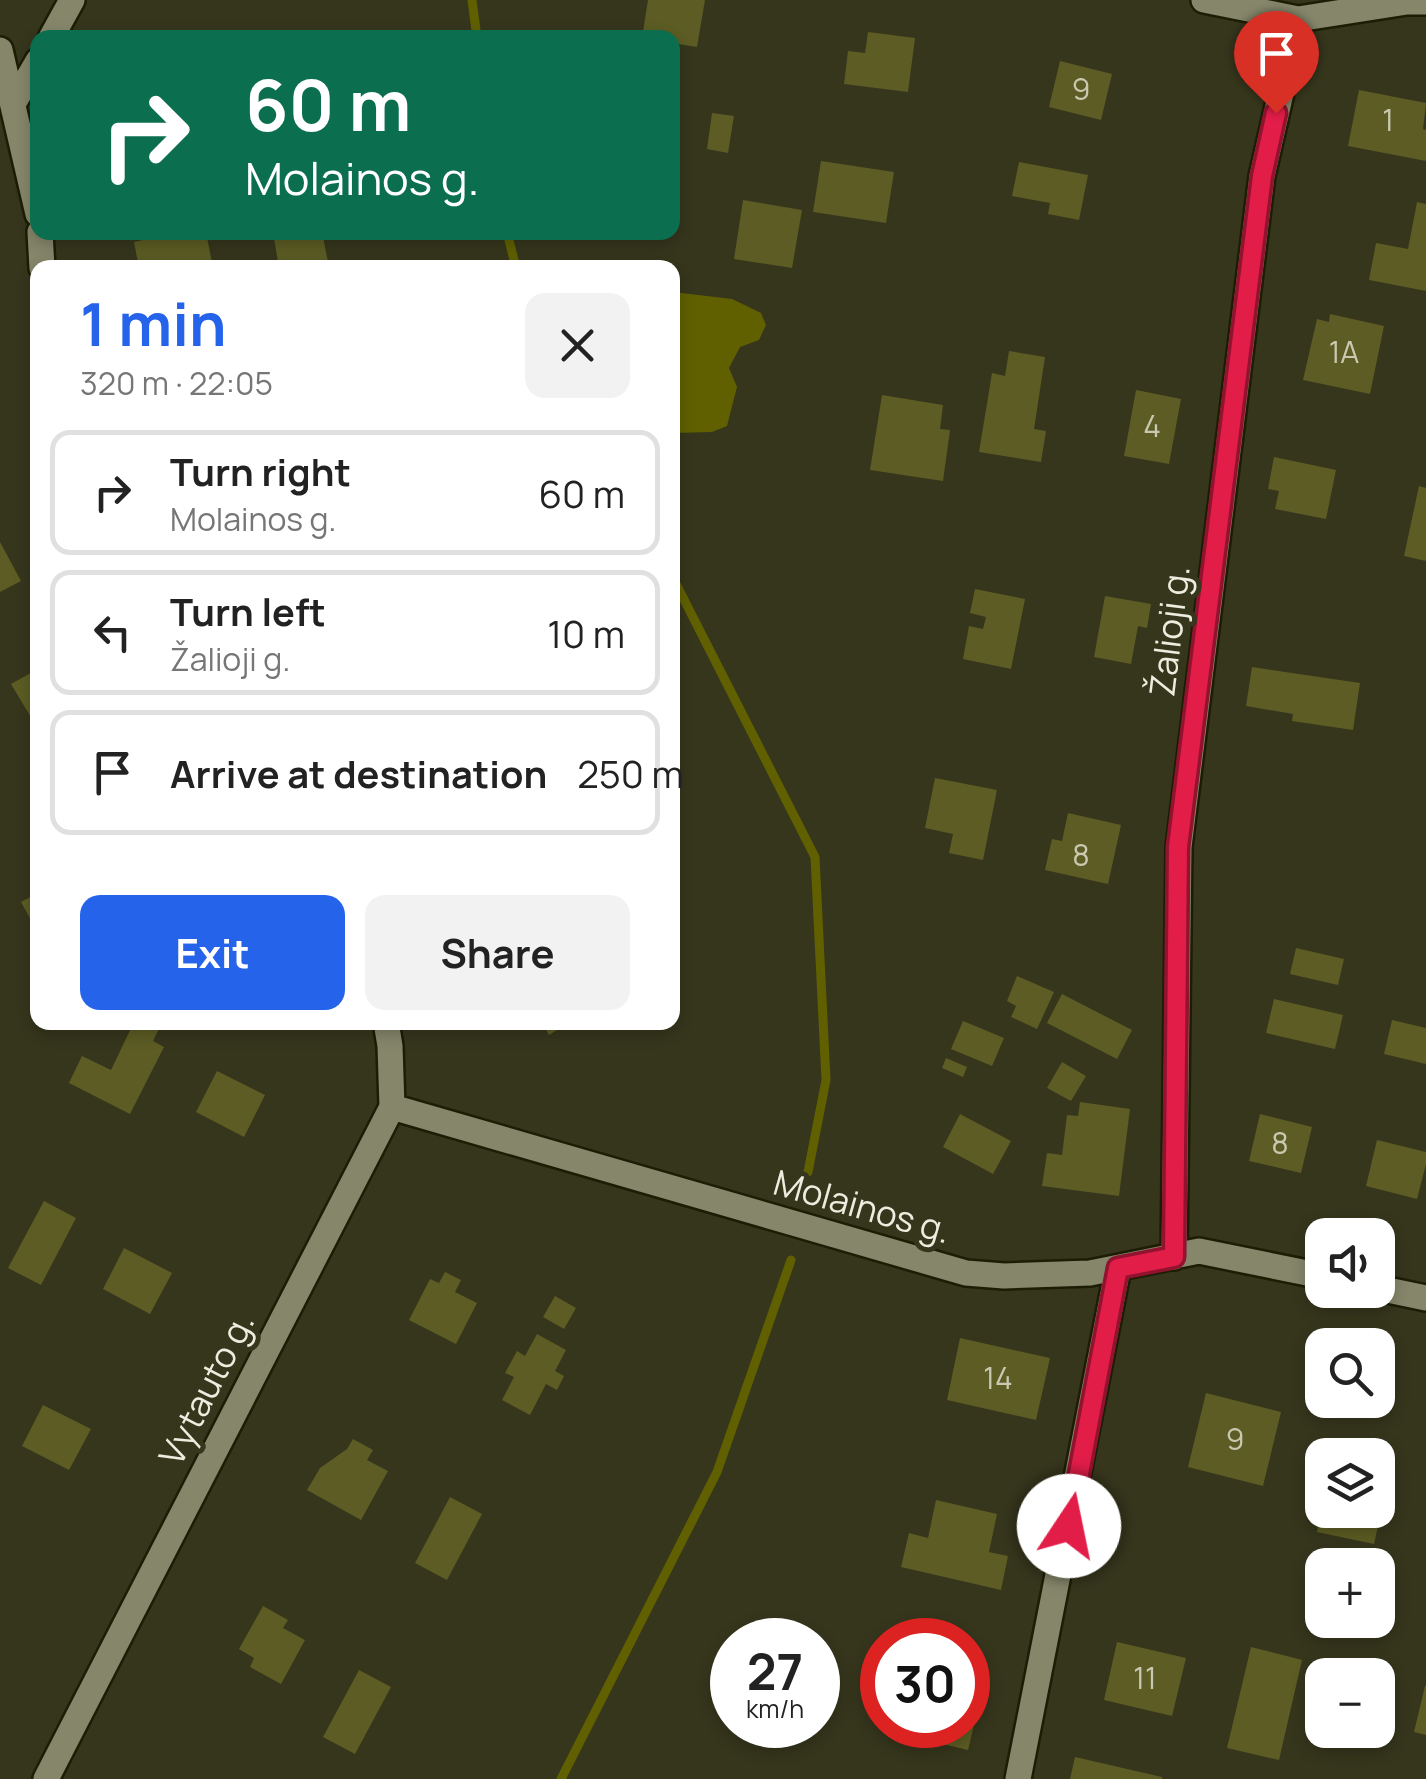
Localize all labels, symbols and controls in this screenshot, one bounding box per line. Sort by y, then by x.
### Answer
pin [1234,11,1319,114]
icon: arrive [1249,26,1304,81]
text: 60 m [245,56,412,152]
house number: 9 [1072,68,1090,109]
icon: right [80,70,210,200]
house number: 1 [1382,99,1394,140]
text: Molainos g. [245,147,479,209]
text: 1 min [80,282,227,364]
button: close [525,293,630,398]
house number: 1A [1329,331,1359,372]
text: 320 m · 22:05 [80,361,273,405]
house number: 4 [1143,405,1161,446]
text: Turn right [170,445,351,497]
icon: right [85,465,140,520]
text: 60 m [538,467,625,519]
text: Molainos g. [170,497,336,541]
street label: Žalioji g. [1137,563,1201,699]
text: Turn left [170,585,326,637]
icon: left [85,605,140,660]
text: 10 m [547,607,625,659]
text: Žalioji g. [170,637,290,681]
icon: arrive [85,745,140,800]
text: Arrive at destination [170,747,547,799]
text: 250 m [577,747,684,799]
house number: 8 [1072,834,1090,875]
button: Exit [80,895,345,1010]
button: Share [365,895,630,1010]
house number: 8 [1271,1122,1289,1163]
street label: Molainos g. [768,1158,956,1254]
map controls [1305,1218,1395,1748]
button: sound [1305,1218,1395,1308]
street label: Vytauto g. [147,1304,265,1473]
button: search [1305,1328,1395,1418]
house number: 14 [983,1357,1013,1398]
house number: 9 [1226,1418,1244,1459]
button: layers [1305,1438,1395,1528]
position arrow [1017,1474,1121,1578]
button: + [1305,1548,1395,1638]
speed limit sign: 30 [860,1618,990,1748]
text: 27 [747,1637,803,1705]
house number: 11 [1133,1657,1157,1698]
button: − [1305,1658,1395,1748]
text: km/h [746,1691,804,1726]

